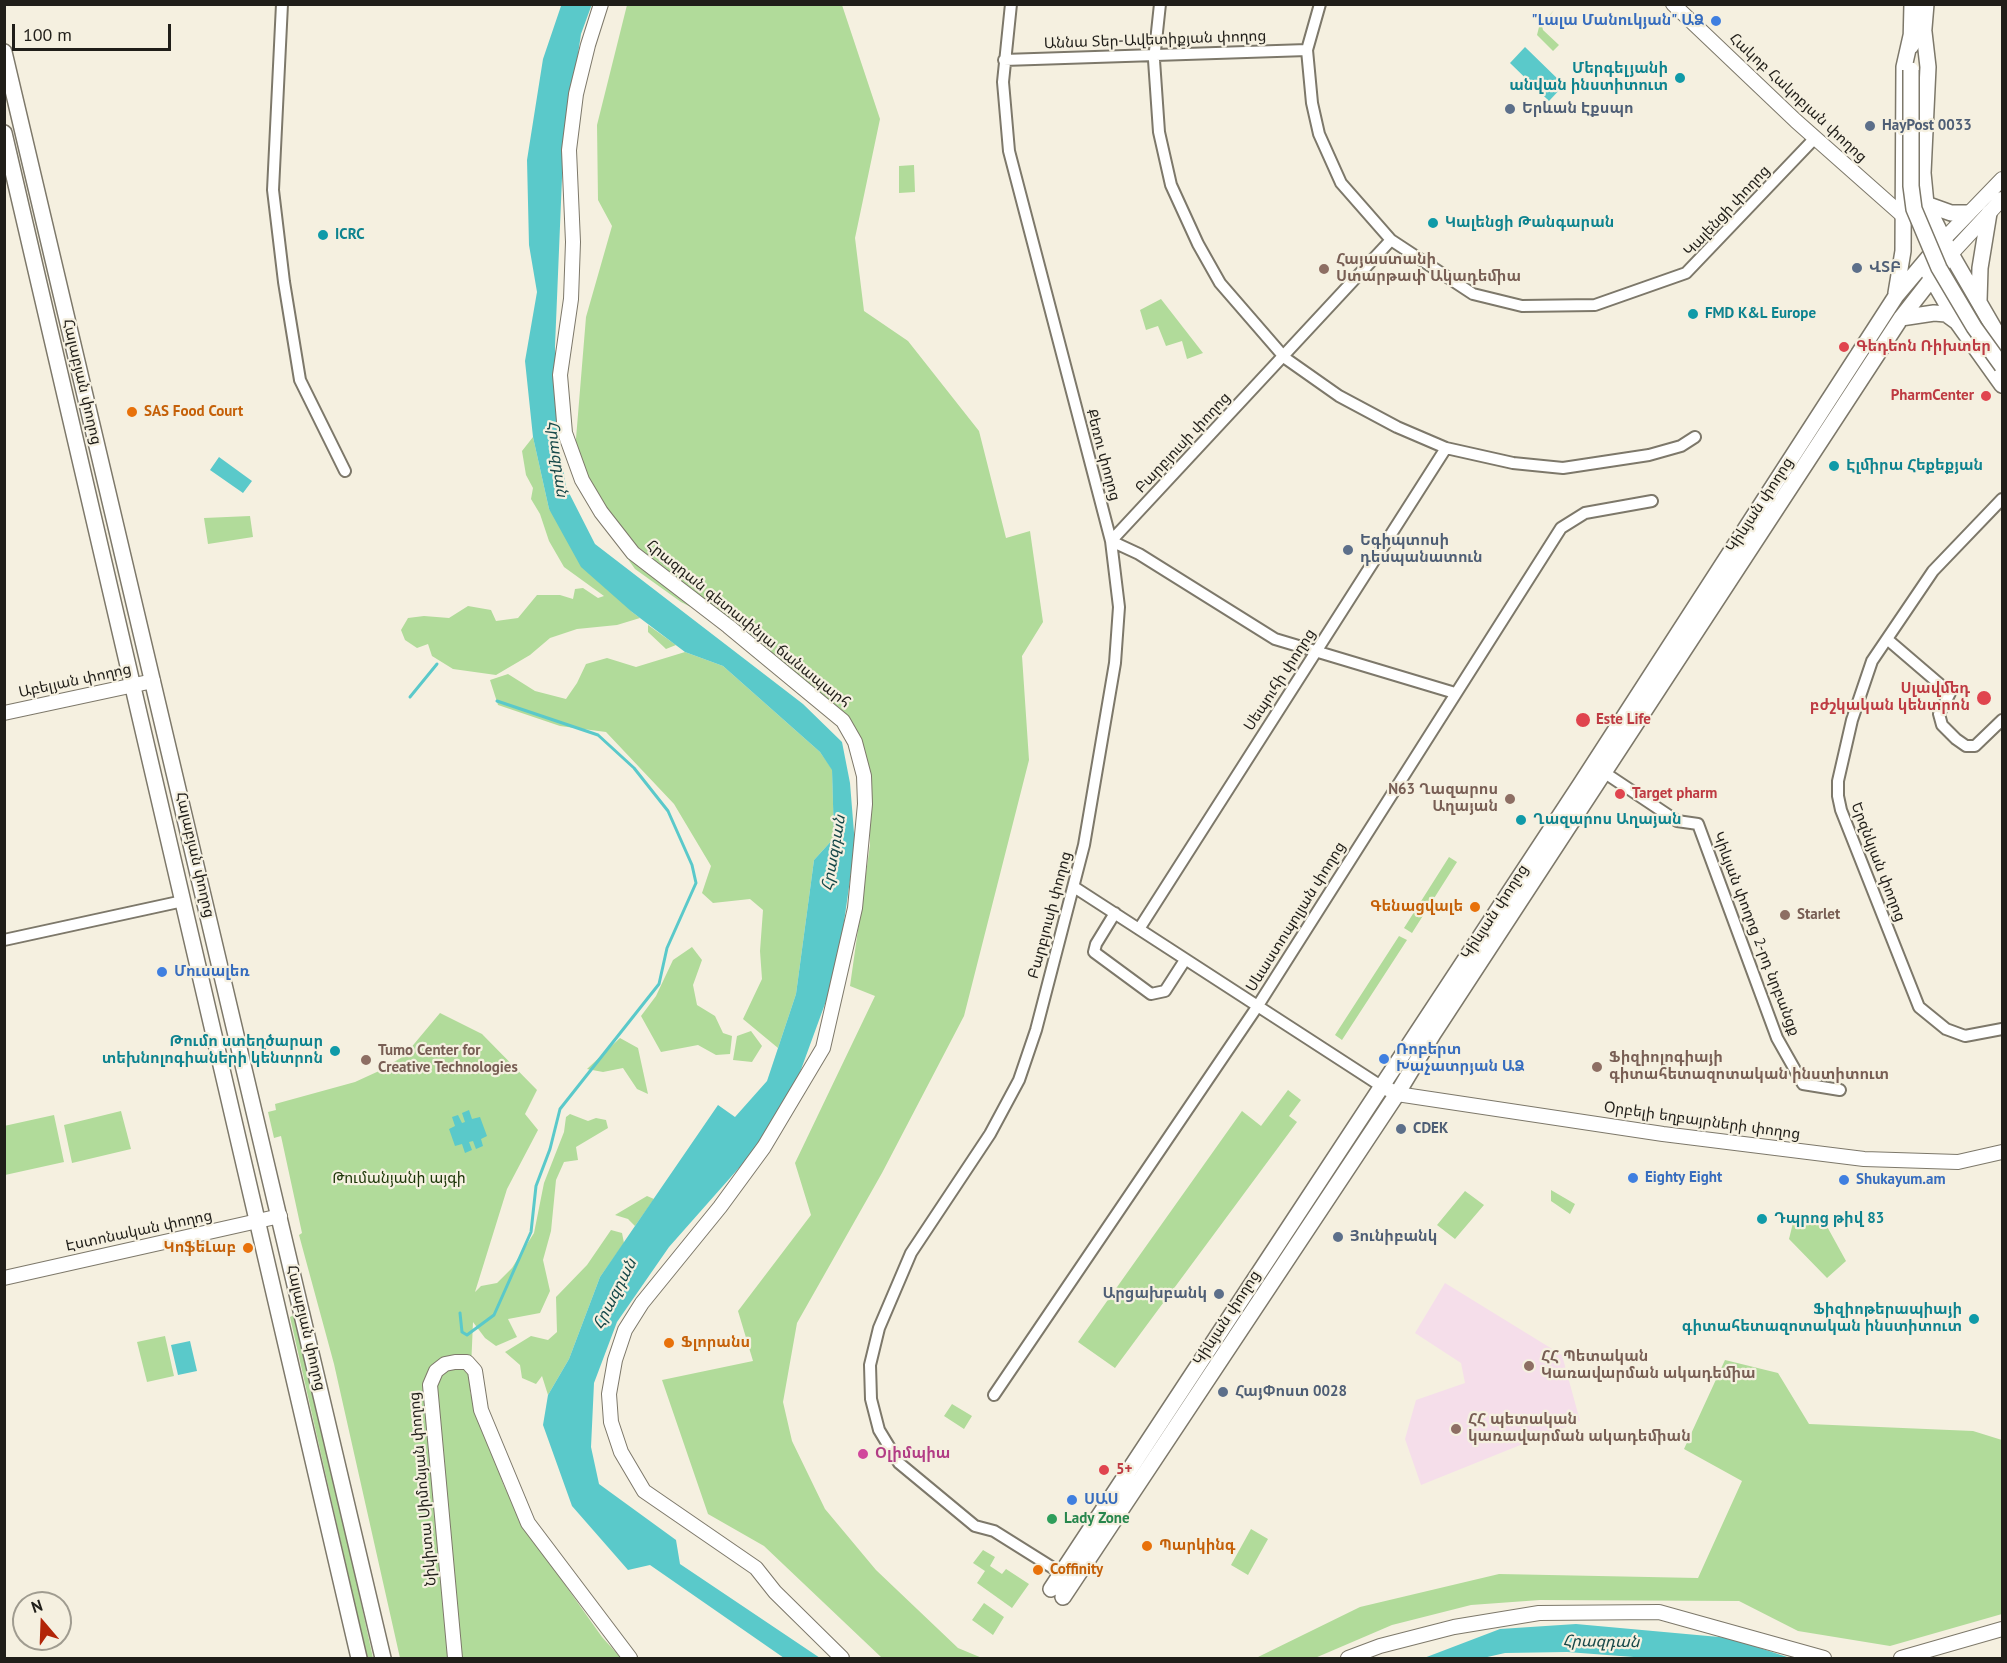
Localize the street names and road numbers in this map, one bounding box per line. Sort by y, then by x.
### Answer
street label: Աննա Տեր-Ավետիքյան փողոց [1043,27,1267,53]
street label: Հակոբ Հակոբյան փողոց [1726,30,1870,166]
street label: Կալենցի փողոց [1680,162,1774,260]
street label: Հալաբյան փողոց [59,317,105,447]
street label: Բարբյուսի փողոց [1132,389,1234,497]
street label: Քեռու փողոց [1082,407,1124,503]
street label: Կիևյան փողոց [1723,454,1797,556]
street label: Հրազդան գետափնյա ճանապարհ [642,536,854,712]
street label: Սեպուհի փողոց [1240,626,1320,734]
street label: Աբելյան փողոց [17,660,133,702]
street label: Հալաբյան փողոց [172,790,218,920]
street label: Երզնկյան փողոց [1847,800,1909,924]
street label: Կիևյան փողոց 2-րդ նրբանցք [1709,829,1803,1039]
street label: Սևաստոպոլյան փողոց [1242,839,1350,995]
street label: Բարբյուսի փողոց [1024,849,1076,981]
street label: Կիևյան փողոց [1458,861,1532,963]
street label: Օրբելի եղբայրների փողոց [1603,1098,1801,1144]
street label: Էստոնական փողոց [64,1207,214,1255]
street label: Հալաբյան փողոց [283,1263,329,1393]
street label: Կիևյան փողոց [1190,1267,1264,1369]
street label: Նիկիտա Սիմոնյան փողոց [406,1391,440,1587]

